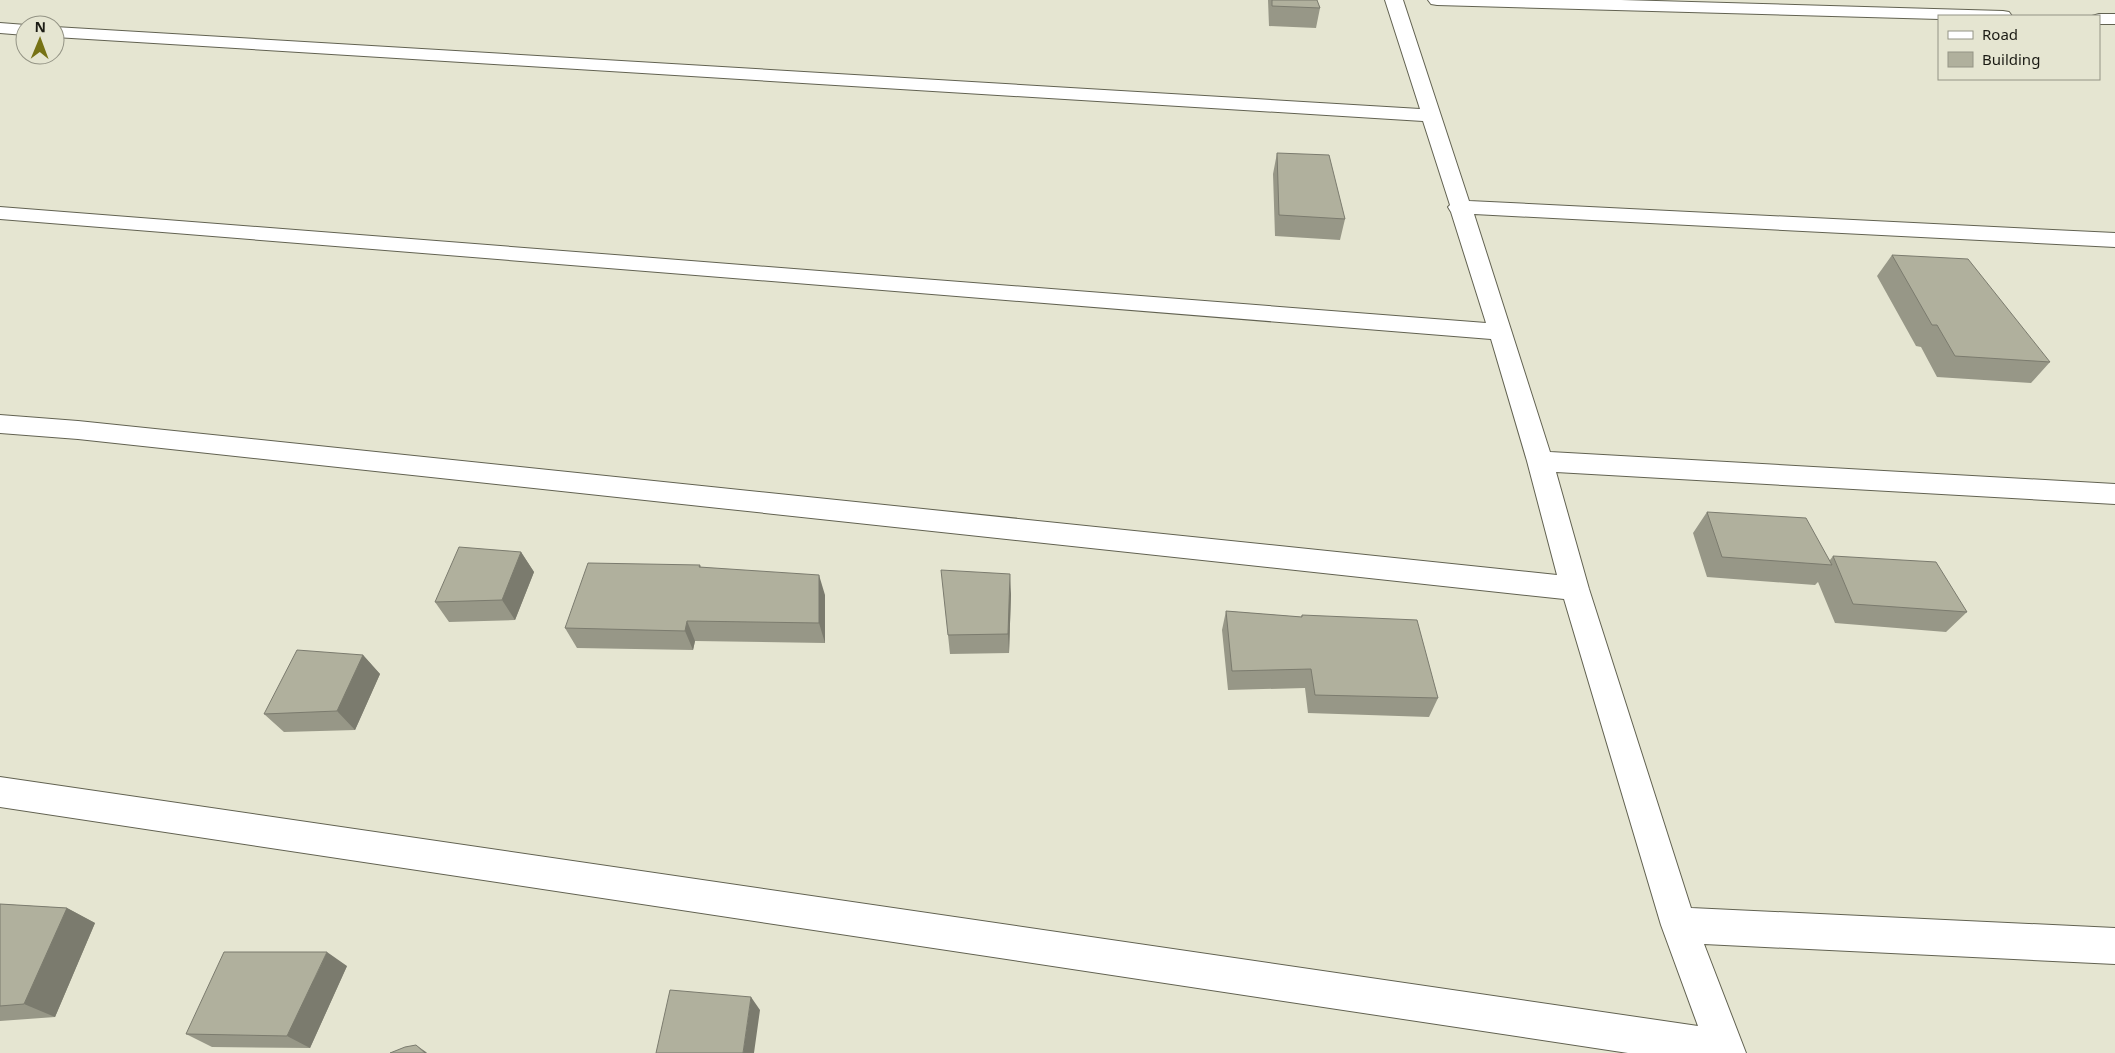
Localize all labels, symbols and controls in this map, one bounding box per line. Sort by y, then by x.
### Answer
north arrow [15,15,65,65]
legend [1938,15,2100,80]
text: N [34,17,46,36]
text: Road [1982,24,2018,44]
text: Building [1982,49,2040,69]

